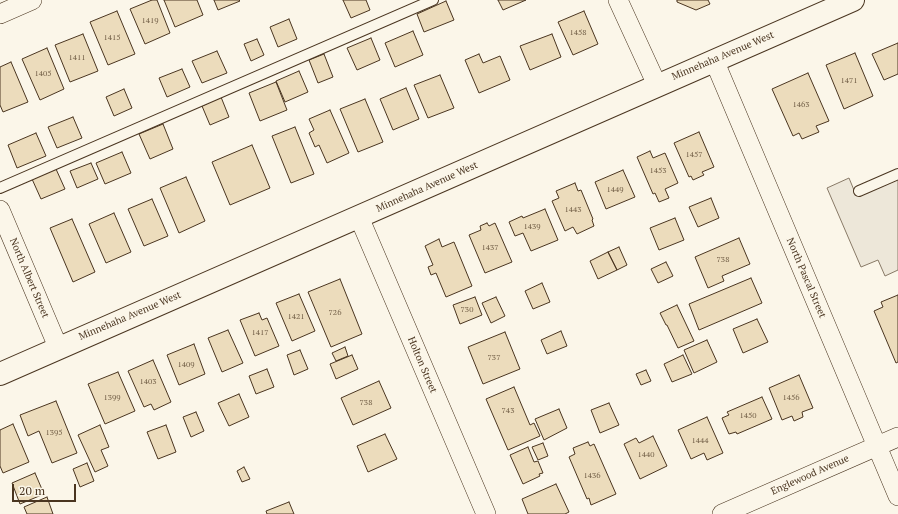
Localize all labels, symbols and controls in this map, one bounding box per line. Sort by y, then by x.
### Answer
house number: 1419 [141,16,159,26]
house number: 1458 [569,28,587,38]
street label: Minnehaha Avenue West [670,29,776,83]
house number: 1415 [103,33,121,43]
house number: 1411 [68,53,86,63]
house number: 1405 [34,69,52,79]
house number: 1471 [840,76,858,86]
house number: 1463 [792,100,810,110]
house number: 1457 [685,150,703,160]
street label: Minnehaha Avenue West [374,159,480,215]
house number: 1453 [649,166,667,176]
house number: 1449 [606,185,624,195]
house number: 1443 [564,205,582,215]
house number: 1439 [523,222,541,232]
street label: North Albert Street [7,236,51,320]
street label: North Pascal Street [784,236,828,320]
house number: 1437 [481,243,499,253]
house number: 738 [717,255,729,265]
street label: Minnehaha Avenue West [77,289,183,343]
house number: 730 [461,305,473,315]
house number: 726 [329,308,341,318]
house number: 1421 [287,312,305,322]
house number: 1417 [251,328,269,338]
street label: Holton Street [405,335,439,395]
house number: 737 [488,353,500,363]
house number: 1409 [177,360,195,370]
house number: 1403 [139,377,157,387]
house number: 1399 [103,393,121,403]
house number: 1456 [782,393,800,403]
house number: 738 [360,398,372,408]
house number: 743 [502,406,514,416]
house number: 1450 [739,411,757,421]
house number: 1395 [45,428,63,438]
house number: 1444 [691,436,709,446]
house number: 1440 [637,450,655,460]
street label: Englewood Avenue [769,452,851,498]
house number: 1436 [583,471,601,481]
scale bar [14,476,78,502]
text: 20 m [19,483,45,498]

